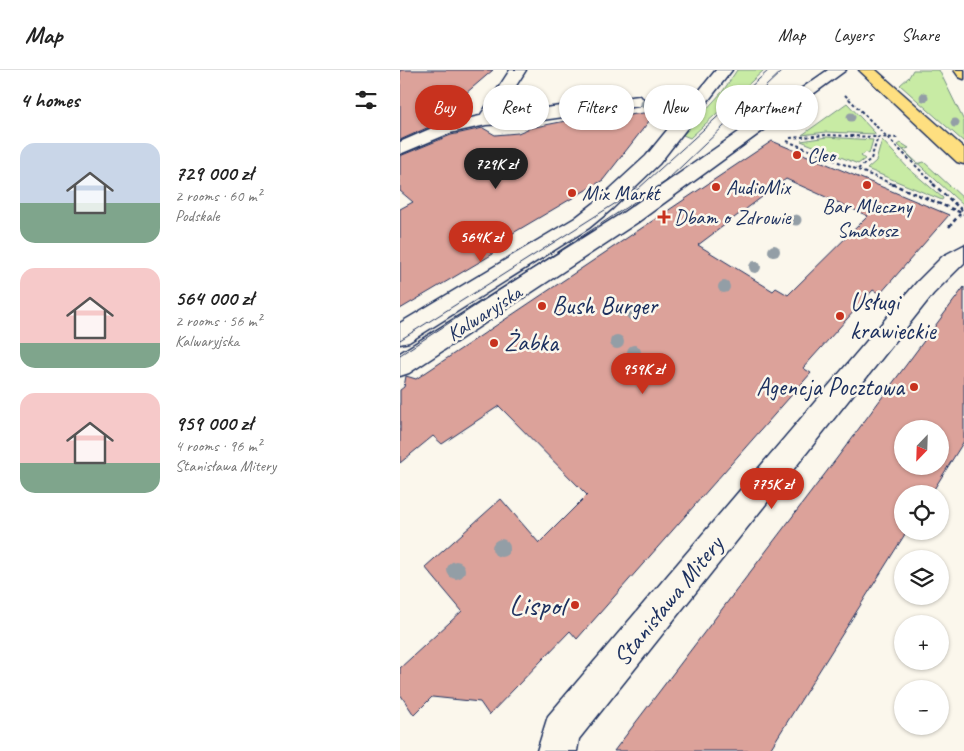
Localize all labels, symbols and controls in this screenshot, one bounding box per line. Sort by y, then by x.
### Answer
text: Map [25,20,62,50]
text: Map [778,24,806,46]
text: Layers [834,24,873,46]
text: Share [901,24,939,46]
chip: Buy [415,85,473,130]
chip: Rent [483,85,549,130]
chip: Filters [559,85,634,130]
chip: New [644,85,706,130]
chip: Apartment [716,85,818,130]
icon: filters [352,86,380,114]
text: 4 homes [20,87,79,113]
place label: Cleo [807,142,837,168]
pin: 729K zł [450,148,542,190]
marker: Cleo [791,149,803,161]
text: 729K zł [475,154,517,174]
text: 729 000 zł [175,160,253,186]
icon: home [60,163,120,223]
place label: AudioMix [726,174,792,200]
marker: Bar Mleczny Smakosz [861,179,873,191]
place label: Mix Markt [582,180,661,206]
marker: AudioMix [710,181,722,193]
text: 2 rooms · 60 m² [175,186,261,206]
marker: Mix Markt [566,187,578,199]
place label: Bar Mleczny Smakosz [822,193,913,243]
place label: Dbam o Zdrowie [674,204,792,230]
text: Podskale [175,206,220,226]
marker: Dbam o Zdrowie [658,211,670,223]
pin: 564K zł [435,220,527,263]
text: 564K zł [460,227,502,247]
street label: Kalwaryjska [442,278,528,347]
text: 564 000 zł [175,285,253,311]
place label: Usługi krawieckie [850,286,937,347]
icon: home [60,288,120,348]
place label: Bush Burger [552,290,659,322]
marker: Bush Burger [536,300,548,312]
marker: Usługi krawieckie [834,310,846,322]
text: 2 rooms · 56 m² [175,311,261,331]
place label: Żabka [504,327,560,359]
text: Kalwaryjska [175,331,239,351]
marker: Żabka [488,337,500,349]
pin: 959K zł [597,352,689,395]
text: 959K zł [622,359,664,379]
place label: Agencja Pocztowa [756,371,906,403]
marker: Agencja Pocztowa [908,381,920,393]
text: 959 000 zł [175,410,252,436]
icon: home [60,413,120,473]
north arrow [894,420,949,475]
map controls [894,420,949,735]
text: 4 rooms · 96 m² [175,436,261,456]
text: Stanisława Mitery [175,456,276,476]
pin: 775K zł [726,468,818,510]
text: 775K zł [751,474,793,494]
button: locate [894,485,949,540]
street label: Stanisława Mitery [606,528,732,673]
button: layers [894,550,949,605]
place label: Lispol [509,586,570,624]
marker: Lispol [569,599,581,611]
button: + [894,615,949,670]
button: − [894,680,949,735]

